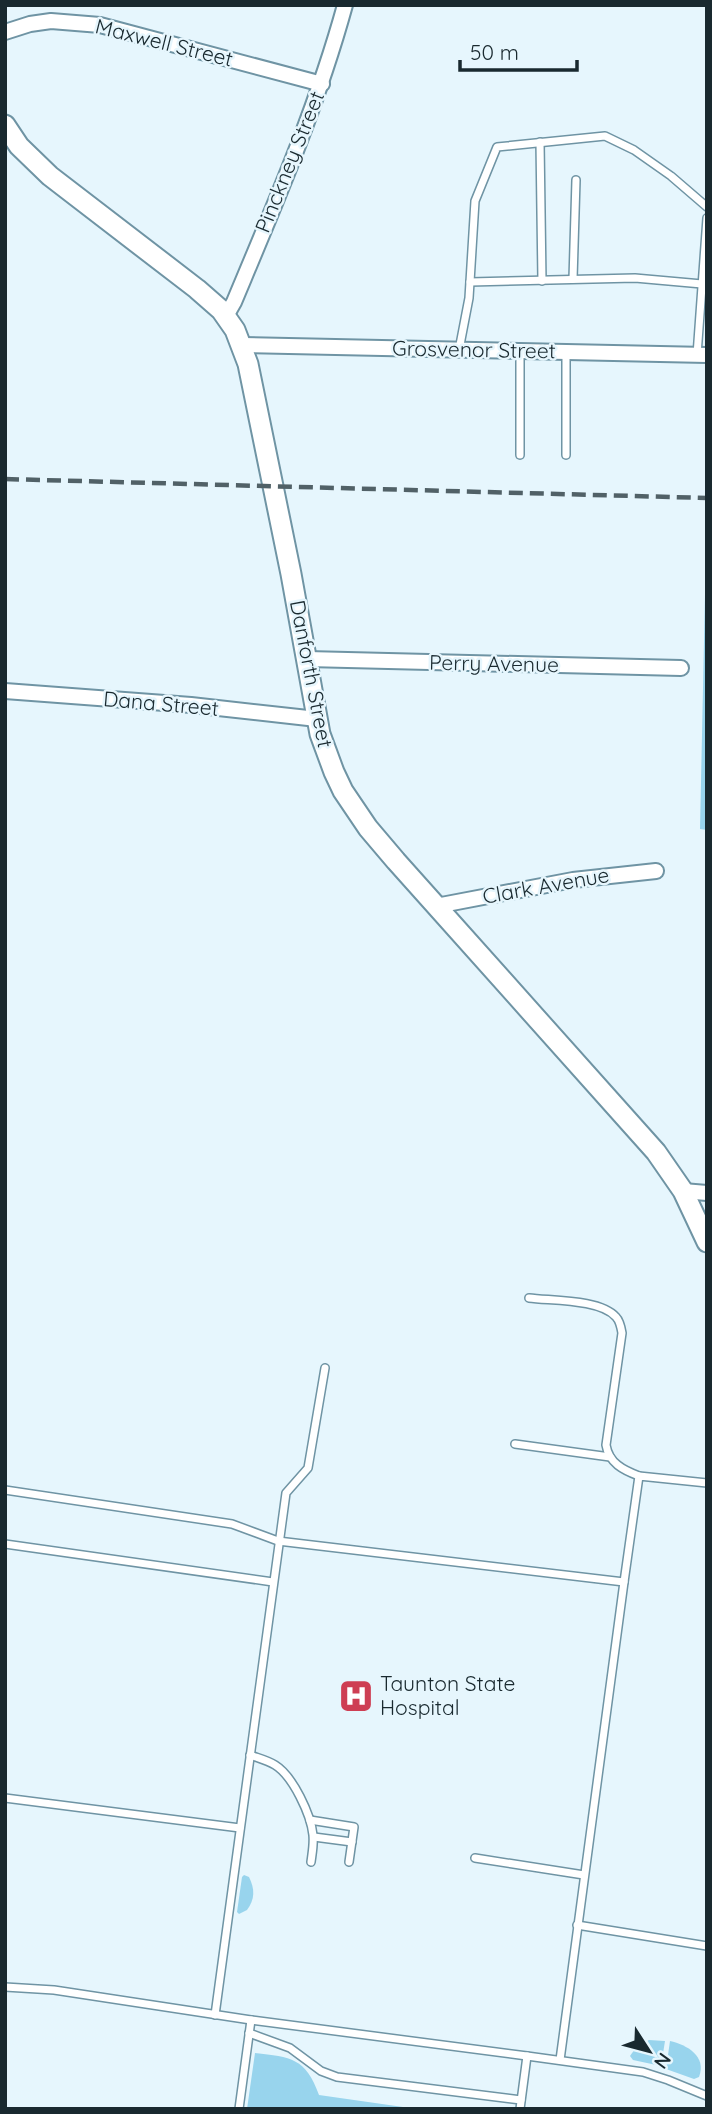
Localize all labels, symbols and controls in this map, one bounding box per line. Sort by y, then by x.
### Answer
street label: Maxwell Street [93,12,236,72]
scale bar [460,28,577,72]
text: 50 m [470,39,519,65]
street label: Pinckney Street [249,87,329,236]
street label: Grosvenor Street [392,335,556,363]
street label: Danforth Street [285,598,339,750]
street label: Perry Avenue [429,649,559,677]
street label: Dana Street [102,685,220,721]
street label: Clark Avenue [480,861,611,909]
place label: Taunton State Hospital [380,1670,515,1720]
hospital icon: Taunton State Hospital [337,1677,375,1715]
north arrow [614,2016,684,2086]
text: N [649,2048,677,2074]

